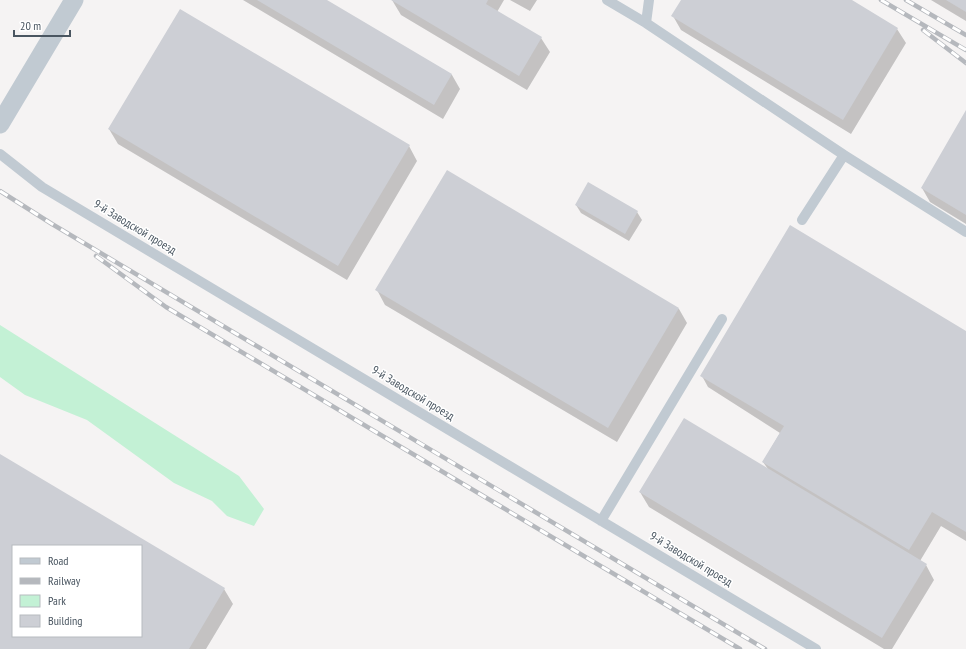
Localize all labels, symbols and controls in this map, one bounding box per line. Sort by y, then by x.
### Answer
scale bar [14,12,70,38]
text: 20 m [20,18,41,33]
street label: 9-й Заводской проезд [91,196,180,258]
street label: 9-й Заводской проезд [369,362,458,424]
street label: 9-й Заводской проезд [647,528,736,590]
legend [12,545,142,637]
text: Road [48,553,68,568]
text: Railway [48,573,81,588]
text: Park [48,593,66,608]
text: Building [48,613,83,628]

